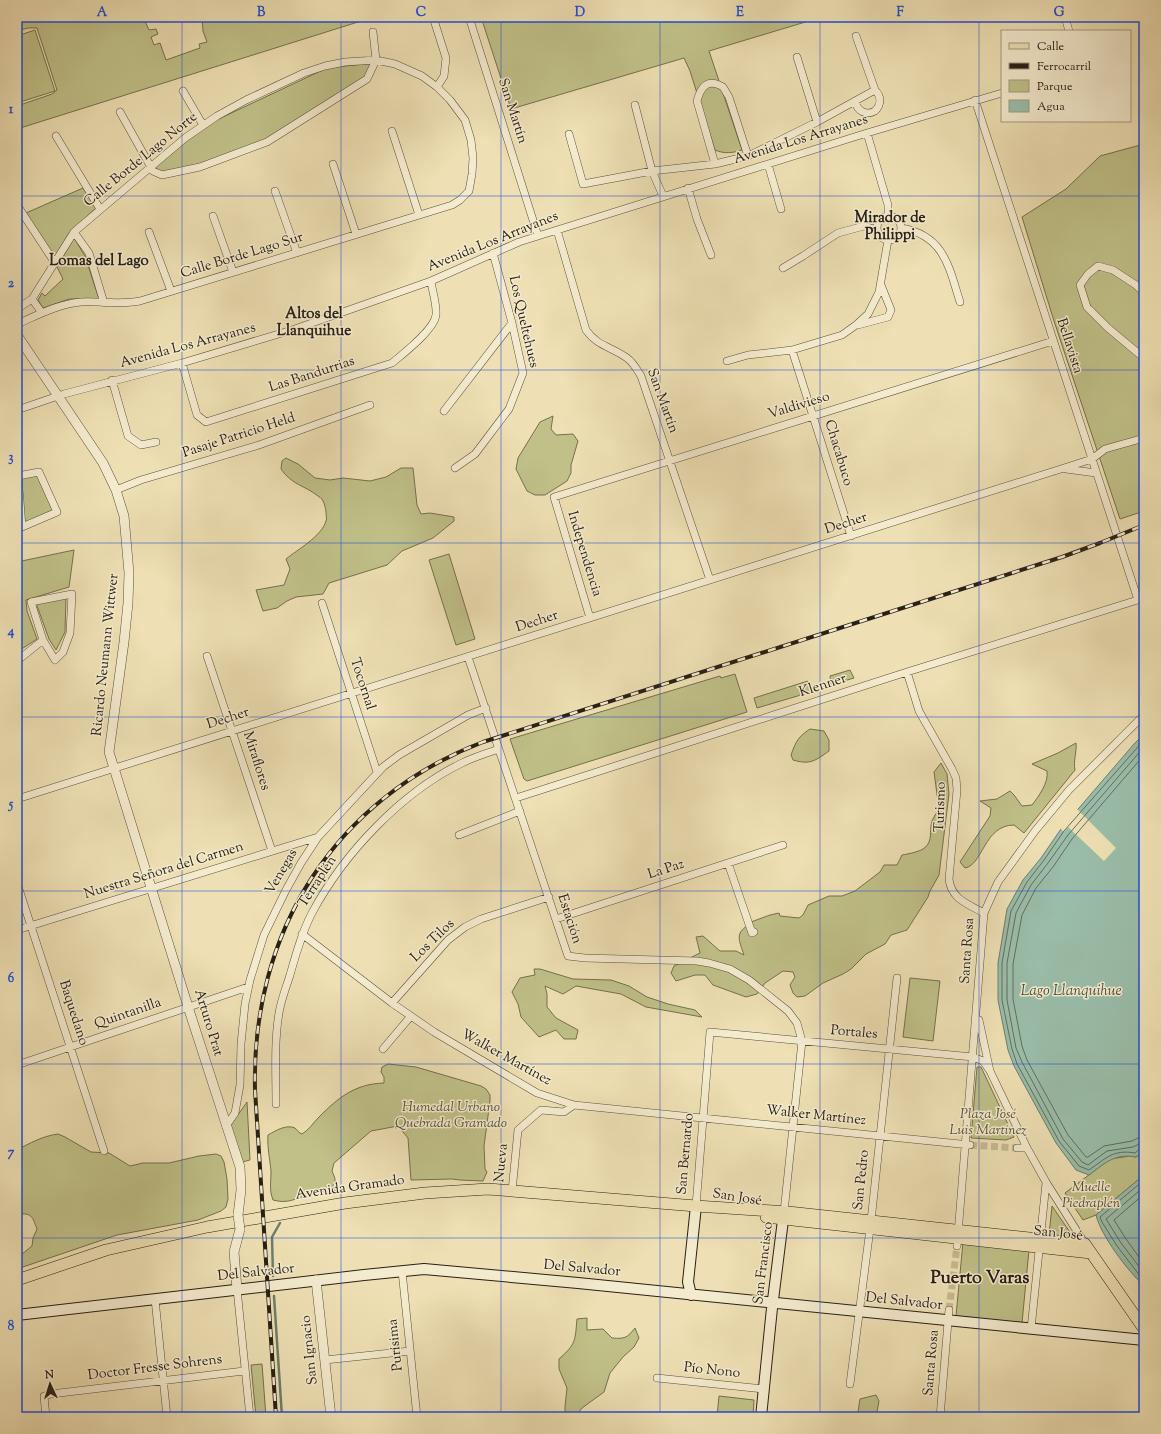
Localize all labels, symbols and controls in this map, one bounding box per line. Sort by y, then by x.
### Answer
text: A [97,4,108,22]
text: B [257,4,266,22]
text: C [416,4,426,22]
text: D [575,4,585,22]
text: E [736,4,744,22]
text: F [896,4,904,22]
text: G [1054,4,1065,22]
legend [1001,30,1131,122]
text: Calle [1037,38,1065,56]
text: Ferrocarril [1037,58,1092,76]
street label: San Martín [492,76,532,146]
text: Parque [1037,78,1073,96]
text: Agua [1037,98,1065,116]
text: 1 [9,101,14,119]
street label: Calle Borde Lago Norte [80,108,202,212]
street label: Avenida Los Arrayanes [731,110,871,170]
street label: Avenida Los Arrayanes [425,207,561,277]
district label: Mirador de Philippi [855,208,925,246]
street label: Calle Borde Lago Sur [178,228,307,284]
district label: Lomas del Lago [49,251,149,272]
street label: Los Queltehues [503,274,543,370]
text: 2 [8,275,15,293]
district label: Altos del Llanquihue [277,304,351,342]
street label: Bellavista [1051,316,1088,377]
street label: Avenida Los Arrayanes [118,318,258,374]
street label: Las Bandurrias [267,352,357,398]
street label: San Martín [641,366,683,436]
street label: Valdivieso [766,387,833,425]
street label: Pasaje Patricio Held [180,408,298,464]
street label: Chacabuco [818,418,858,489]
text: 3 [8,449,14,467]
street label: Decher [822,508,871,540]
street label: Independencia [561,509,607,600]
street label: Ricardo Neumann Wittwer [88,572,125,737]
street label: Decher [513,606,562,638]
text: 4 [7,623,15,641]
street label: Tocornal [344,655,380,713]
street label: Klenner [797,669,850,703]
street label: Decher [204,703,253,735]
street label: Miraflores [237,729,275,793]
street label: Turismo [930,781,952,833]
text: 5 [8,796,14,814]
street label: Nuestra Señora del Carmen [82,837,246,905]
street label: Venegas [261,845,303,899]
street label: Terraplén [294,852,342,912]
street label: La Paz [645,855,687,885]
street label: Estación [552,892,586,946]
street label: Los Tilos [406,915,460,967]
street label: Santa Rosa [956,917,980,985]
text: 6 [8,970,15,988]
street label: Baquedano [53,978,93,1049]
water label: Lago Llanquihue [1020,981,1122,1002]
street label: Arturo Prat [188,987,228,1059]
street label: Quintanilla [92,993,165,1035]
street label: Portales [830,1021,878,1045]
street label: Walker Martínez [457,1025,555,1091]
park label: Humedal Urbano Quebrada Gramado [395,1098,507,1134]
street label: Walker Martínez [765,1101,867,1131]
park label: Plaza José Luis Martínez [949,1105,1027,1141]
street label: San Bernardo [672,1112,700,1196]
street label: Nueva [490,1142,514,1184]
text: 7 [8,1144,15,1162]
street label: San Pedro [849,1149,875,1211]
street label: Avenida Gramado [294,1170,406,1206]
park label: Muelle Piedraplén [1062,1178,1121,1214]
street label: San José [711,1184,763,1212]
street label: San Francisco [749,1220,779,1306]
street label: San José [1032,1221,1084,1247]
street label: Del Salvador [543,1256,622,1282]
street label: Del Salvador [217,1259,296,1287]
district label: Puerto Varas [931,1266,1029,1292]
street label: Del Salvador [865,1288,944,1316]
street label: San Ignacio [296,1314,324,1386]
street label: Purísima [383,1317,409,1372]
text: 8 [8,1318,15,1336]
street label: Santa Rosa [919,1329,945,1397]
street label: Doctor Fresse Sohrens [87,1350,223,1386]
street label: Pío Nono [683,1358,742,1384]
north arrow [30,1364,70,1404]
text: N [43,1367,55,1383]

